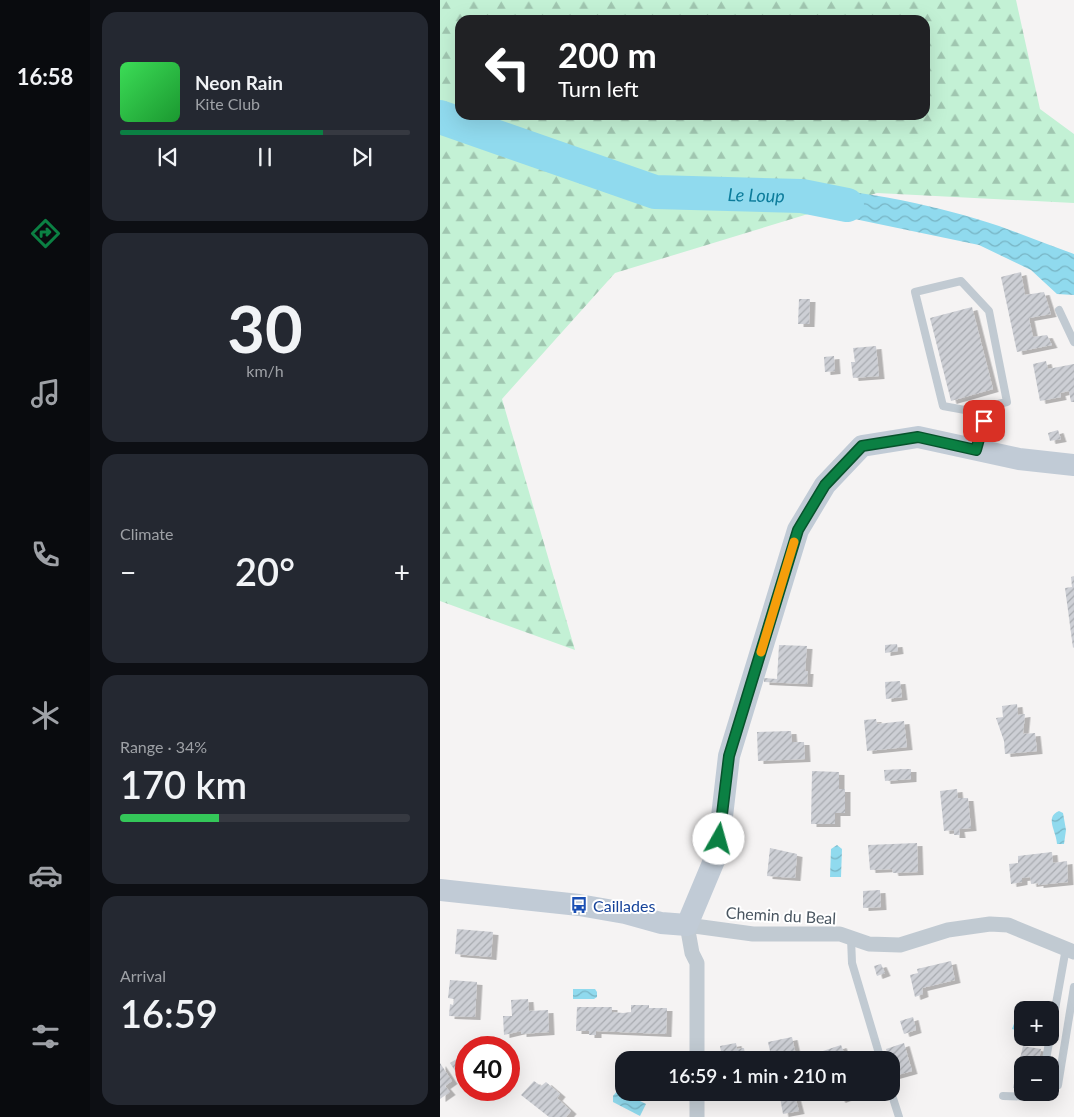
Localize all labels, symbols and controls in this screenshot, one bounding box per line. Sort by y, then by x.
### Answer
text: 200 m [558,33,657,75]
icon: left [475,35,540,100]
text: 16:58 [17,63,73,90]
text: Neon Rain [195,71,283,94]
text: Turn left [558,75,639,102]
text: Kite Club [195,94,260,113]
icon: previous [154,143,182,171]
icon: pause [251,143,279,171]
icon: next [348,143,376,171]
water label: Le Loup [727,183,785,207]
icon: directions [28,216,63,251]
text: 30 [227,289,303,367]
text: km/h [246,361,284,380]
icon: music [28,376,63,411]
pin [963,400,1005,442]
icon: arrive [970,407,998,435]
text: Climate [120,524,173,543]
icon: phone [28,537,63,572]
text: 20° [235,548,295,594]
text: − [120,555,136,589]
text: + [394,555,410,589]
icon: climate [28,698,63,733]
text: Range · 34% [120,737,207,756]
text: 170 km [120,761,247,807]
position arrow [692,812,744,864]
icon: car [28,858,63,893]
bus stop icon: Caillades [569,895,589,915]
place label: Caillades [593,896,655,915]
street label: Chemin du Beal [725,903,837,927]
text: Arrival [120,966,166,985]
text: 16:59 [120,990,218,1036]
map controls [1014,1001,1059,1101]
button: + [1014,1001,1059,1046]
icon: filters [28,1019,63,1054]
speed limit sign: 40 [455,1036,520,1101]
button: − [1014,1056,1059,1101]
text: 16:59 · 1 min · 210 m [668,1064,847,1087]

